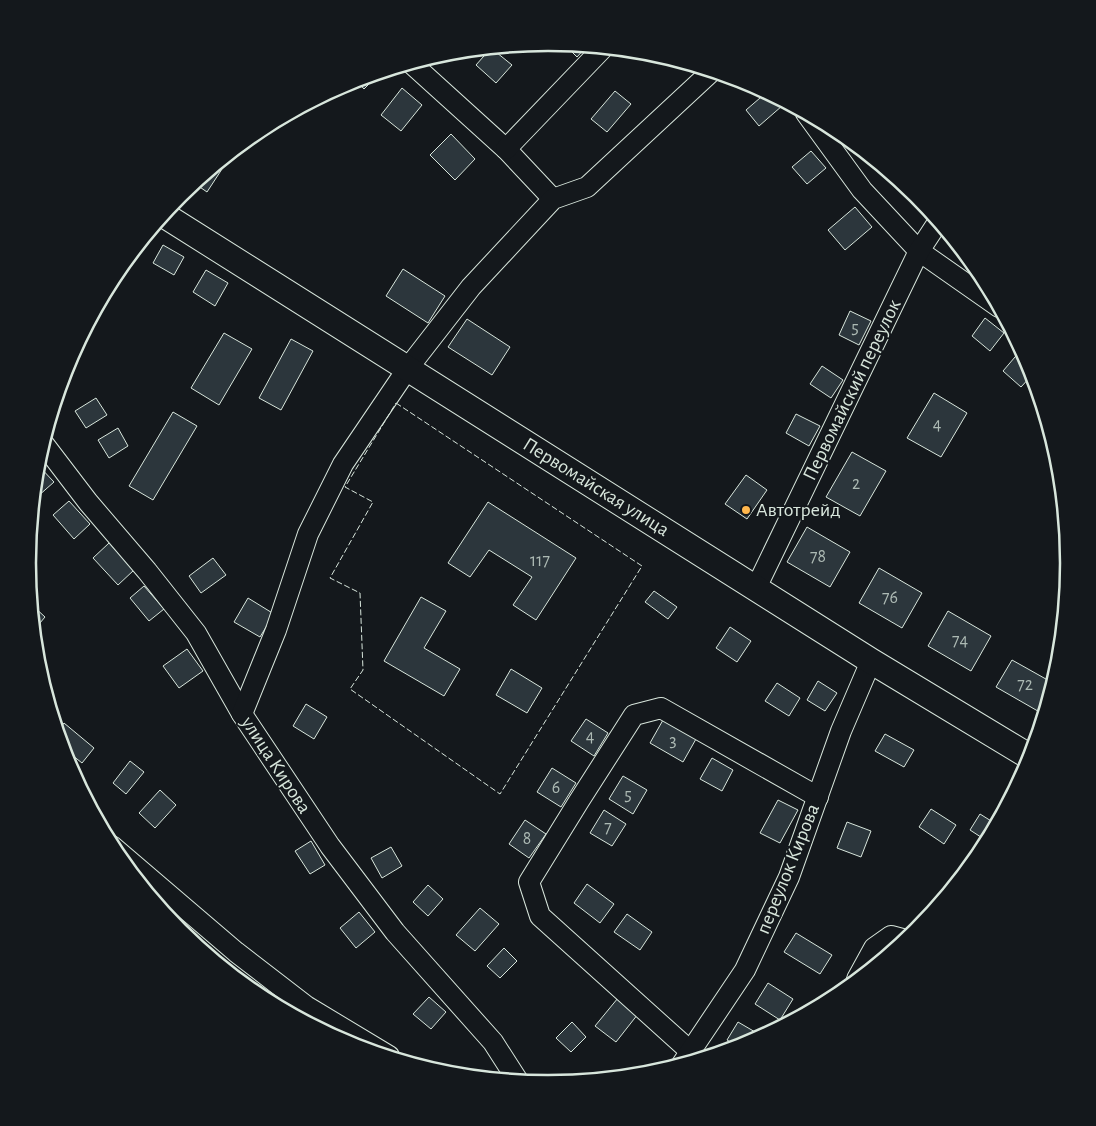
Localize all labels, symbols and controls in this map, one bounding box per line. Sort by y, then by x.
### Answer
street label: Первомайский переулок [799,296,905,484]
house number: 5 [851,319,859,337]
house number: 4 [933,416,942,434]
street label: Первомайская улица [519,434,673,540]
house number: 2 [852,475,860,493]
place label: Автотрейд [756,500,841,520]
marker: Автотрейд [740,504,752,516]
house number: 78 [810,548,826,566]
house number: 117 [530,552,550,570]
house number: 76 [882,589,898,607]
house number: 74 [952,632,968,650]
house number: 72 [1017,676,1033,694]
street label: улица Кирова [237,712,315,817]
house number: 4 [586,728,595,746]
house number: 3 [669,732,677,750]
house number: 6 [552,779,560,797]
house number: 5 [624,786,632,804]
street label: переулок Кирова [753,801,823,937]
house number: 7 [604,819,612,837]
house number: 8 [523,830,531,848]

